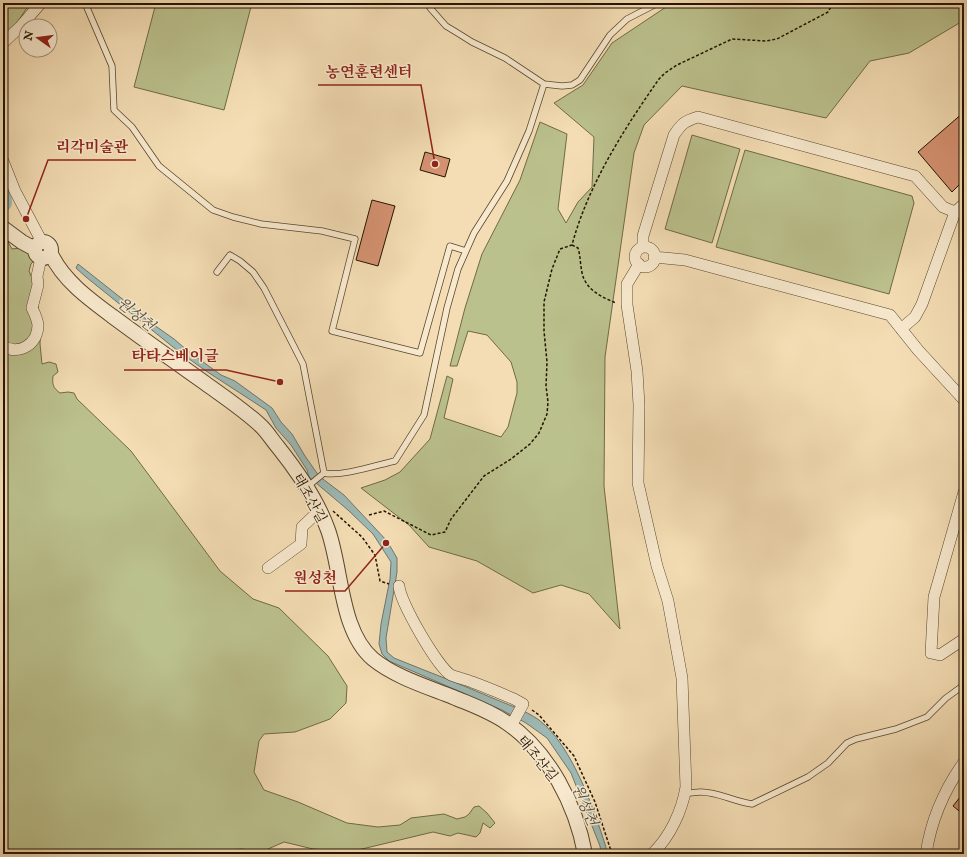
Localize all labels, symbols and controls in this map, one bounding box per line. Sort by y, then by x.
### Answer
north arrow [18,18,58,58]
text: N [21,29,37,43]
callout: 농연훈련센터 [318,58,421,85]
text: 농연훈련센터 [326,63,412,82]
callout: 리각미술관 [48,133,136,160]
text: 리각미술관 [56,138,129,157]
water label: 원성천 [113,293,160,336]
callout: 타타스베이글 [124,343,226,370]
text: 타타스베이글 [132,347,219,366]
street label: 태조산길 [288,470,330,527]
callout: 원성천 [285,564,345,591]
text: 원성천 [293,569,337,588]
street label: 태조산길 [513,732,561,785]
water label: 원성천 [567,781,602,830]

